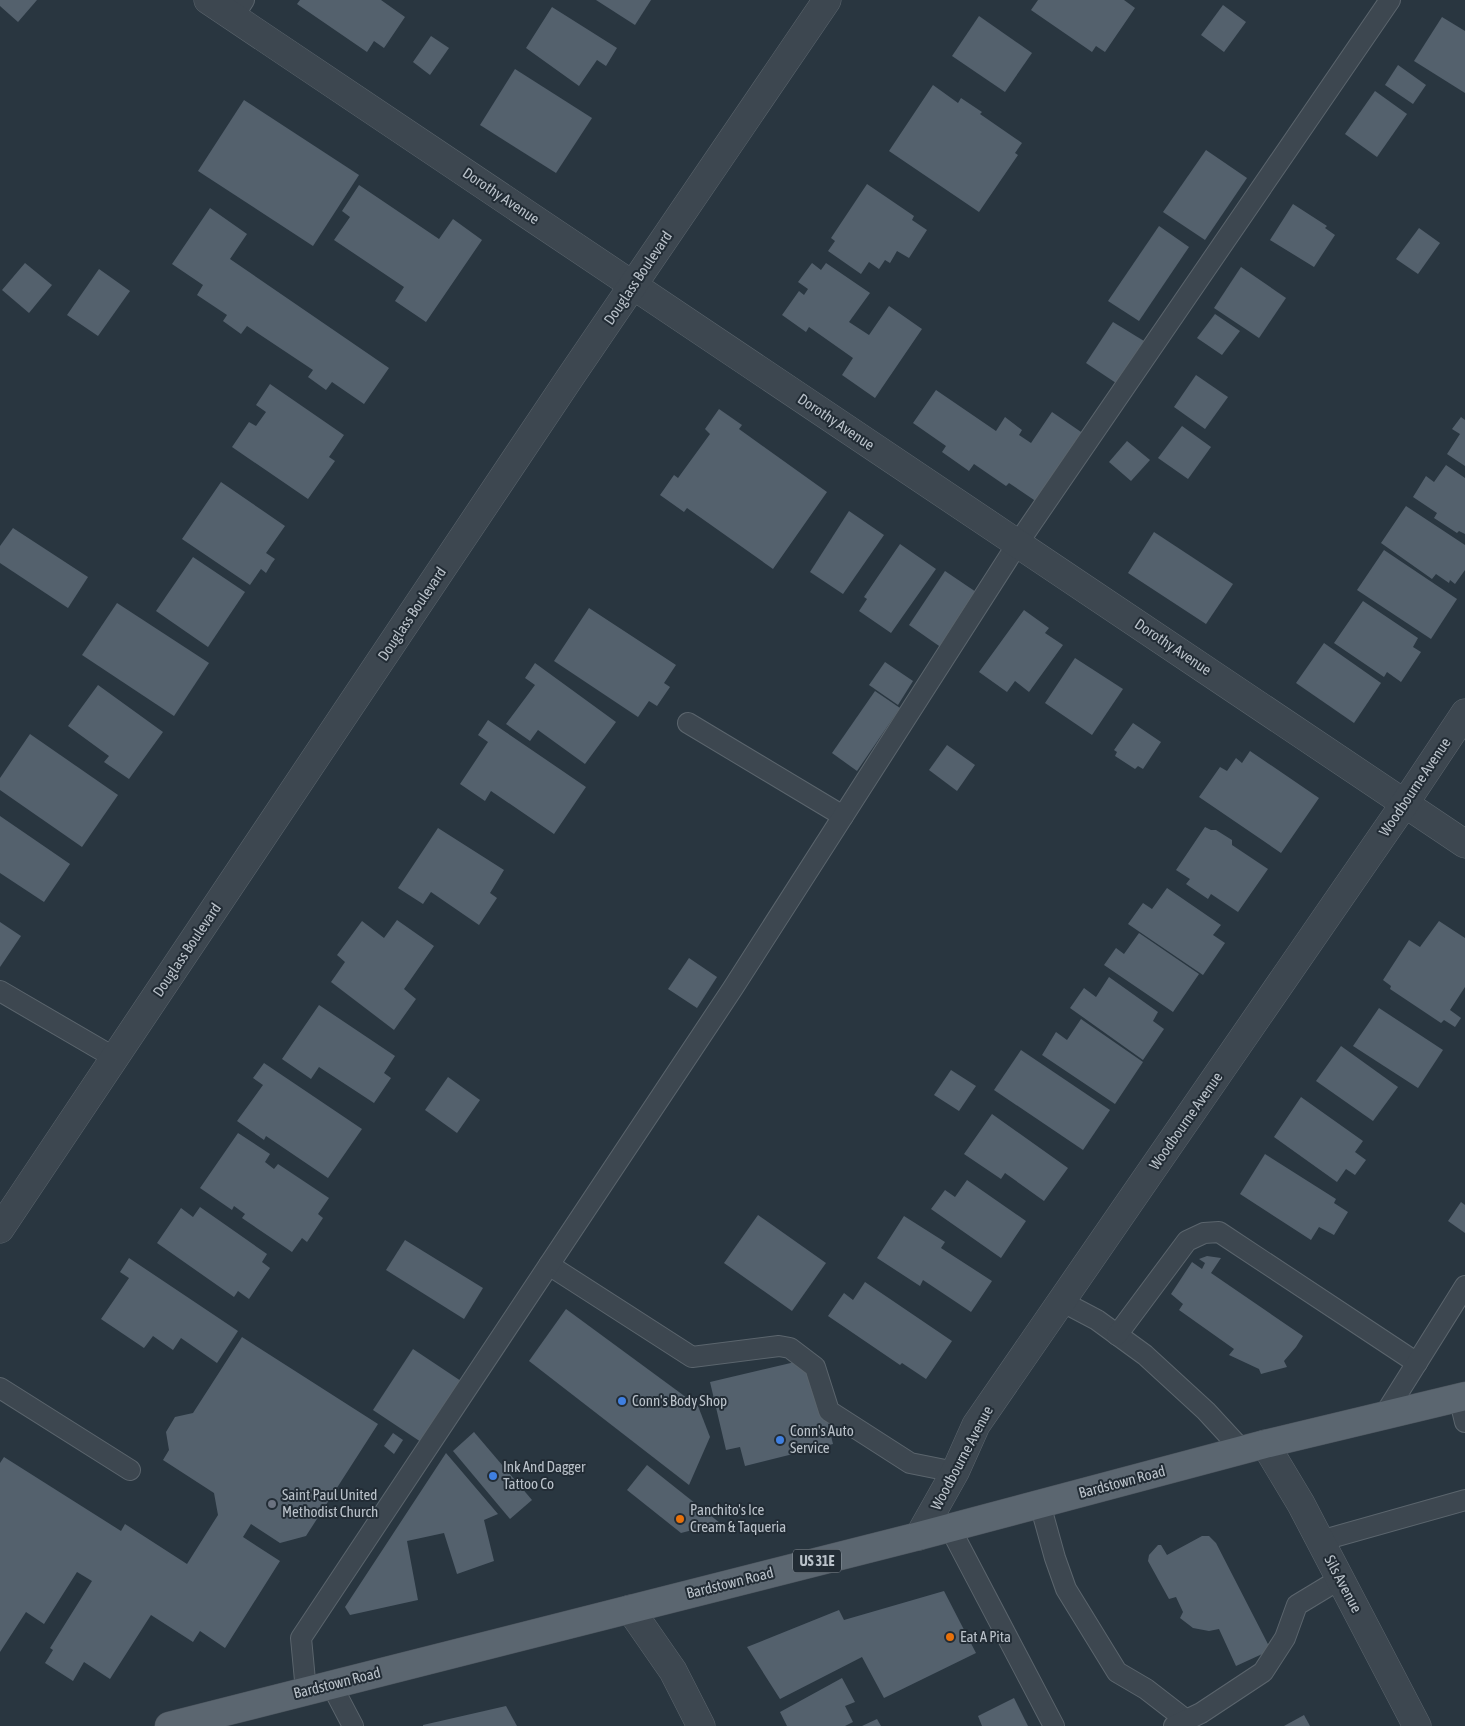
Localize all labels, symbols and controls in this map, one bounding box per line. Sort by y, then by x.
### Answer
street label: Dorothy Avenue [460,164,543,227]
street label: Douglass Boulevard [600,228,675,328]
street label: Dorothy Avenue [795,390,878,453]
street label: Douglass Boulevard [374,564,449,664]
street label: Dorothy Avenue [1132,615,1215,678]
street label: Woodbourne Avenue [1375,734,1454,839]
street label: Douglass Boulevard [149,900,224,1000]
street label: Woodbourne Avenue [1146,1069,1226,1173]
place label: Conn's Body Shop [632,1392,727,1409]
marker: Conn's Body Shop [616,1395,628,1407]
street label: Woodbourne Avenue [927,1403,996,1513]
place label: Conn's Auto Service [790,1422,854,1456]
marker: Conn's Auto Service [774,1434,786,1446]
place label: Ink And Dagger Tattoo Co [503,1458,586,1492]
street label: Bardstown Road [1077,1462,1167,1501]
marker: Ink And Dagger Tattoo Co [487,1470,499,1482]
place label: Saint Paul United Methodist Church [282,1486,378,1520]
marker: Saint Paul United Methodist Church [266,1498,278,1510]
place label: Panchito's Ice Cream & Taqueria [690,1501,786,1535]
marker: Panchito's Ice Cream & Taqueria [674,1513,686,1525]
road number: US 31E [793,1550,841,1572]
street label: Sils Avenue [1321,1552,1366,1616]
street label: Bardstown Road [685,1564,775,1602]
place label: Eat A Pita [960,1628,1011,1645]
marker: Eat A Pita [944,1631,956,1643]
street label: Bardstown Road [292,1664,382,1702]

